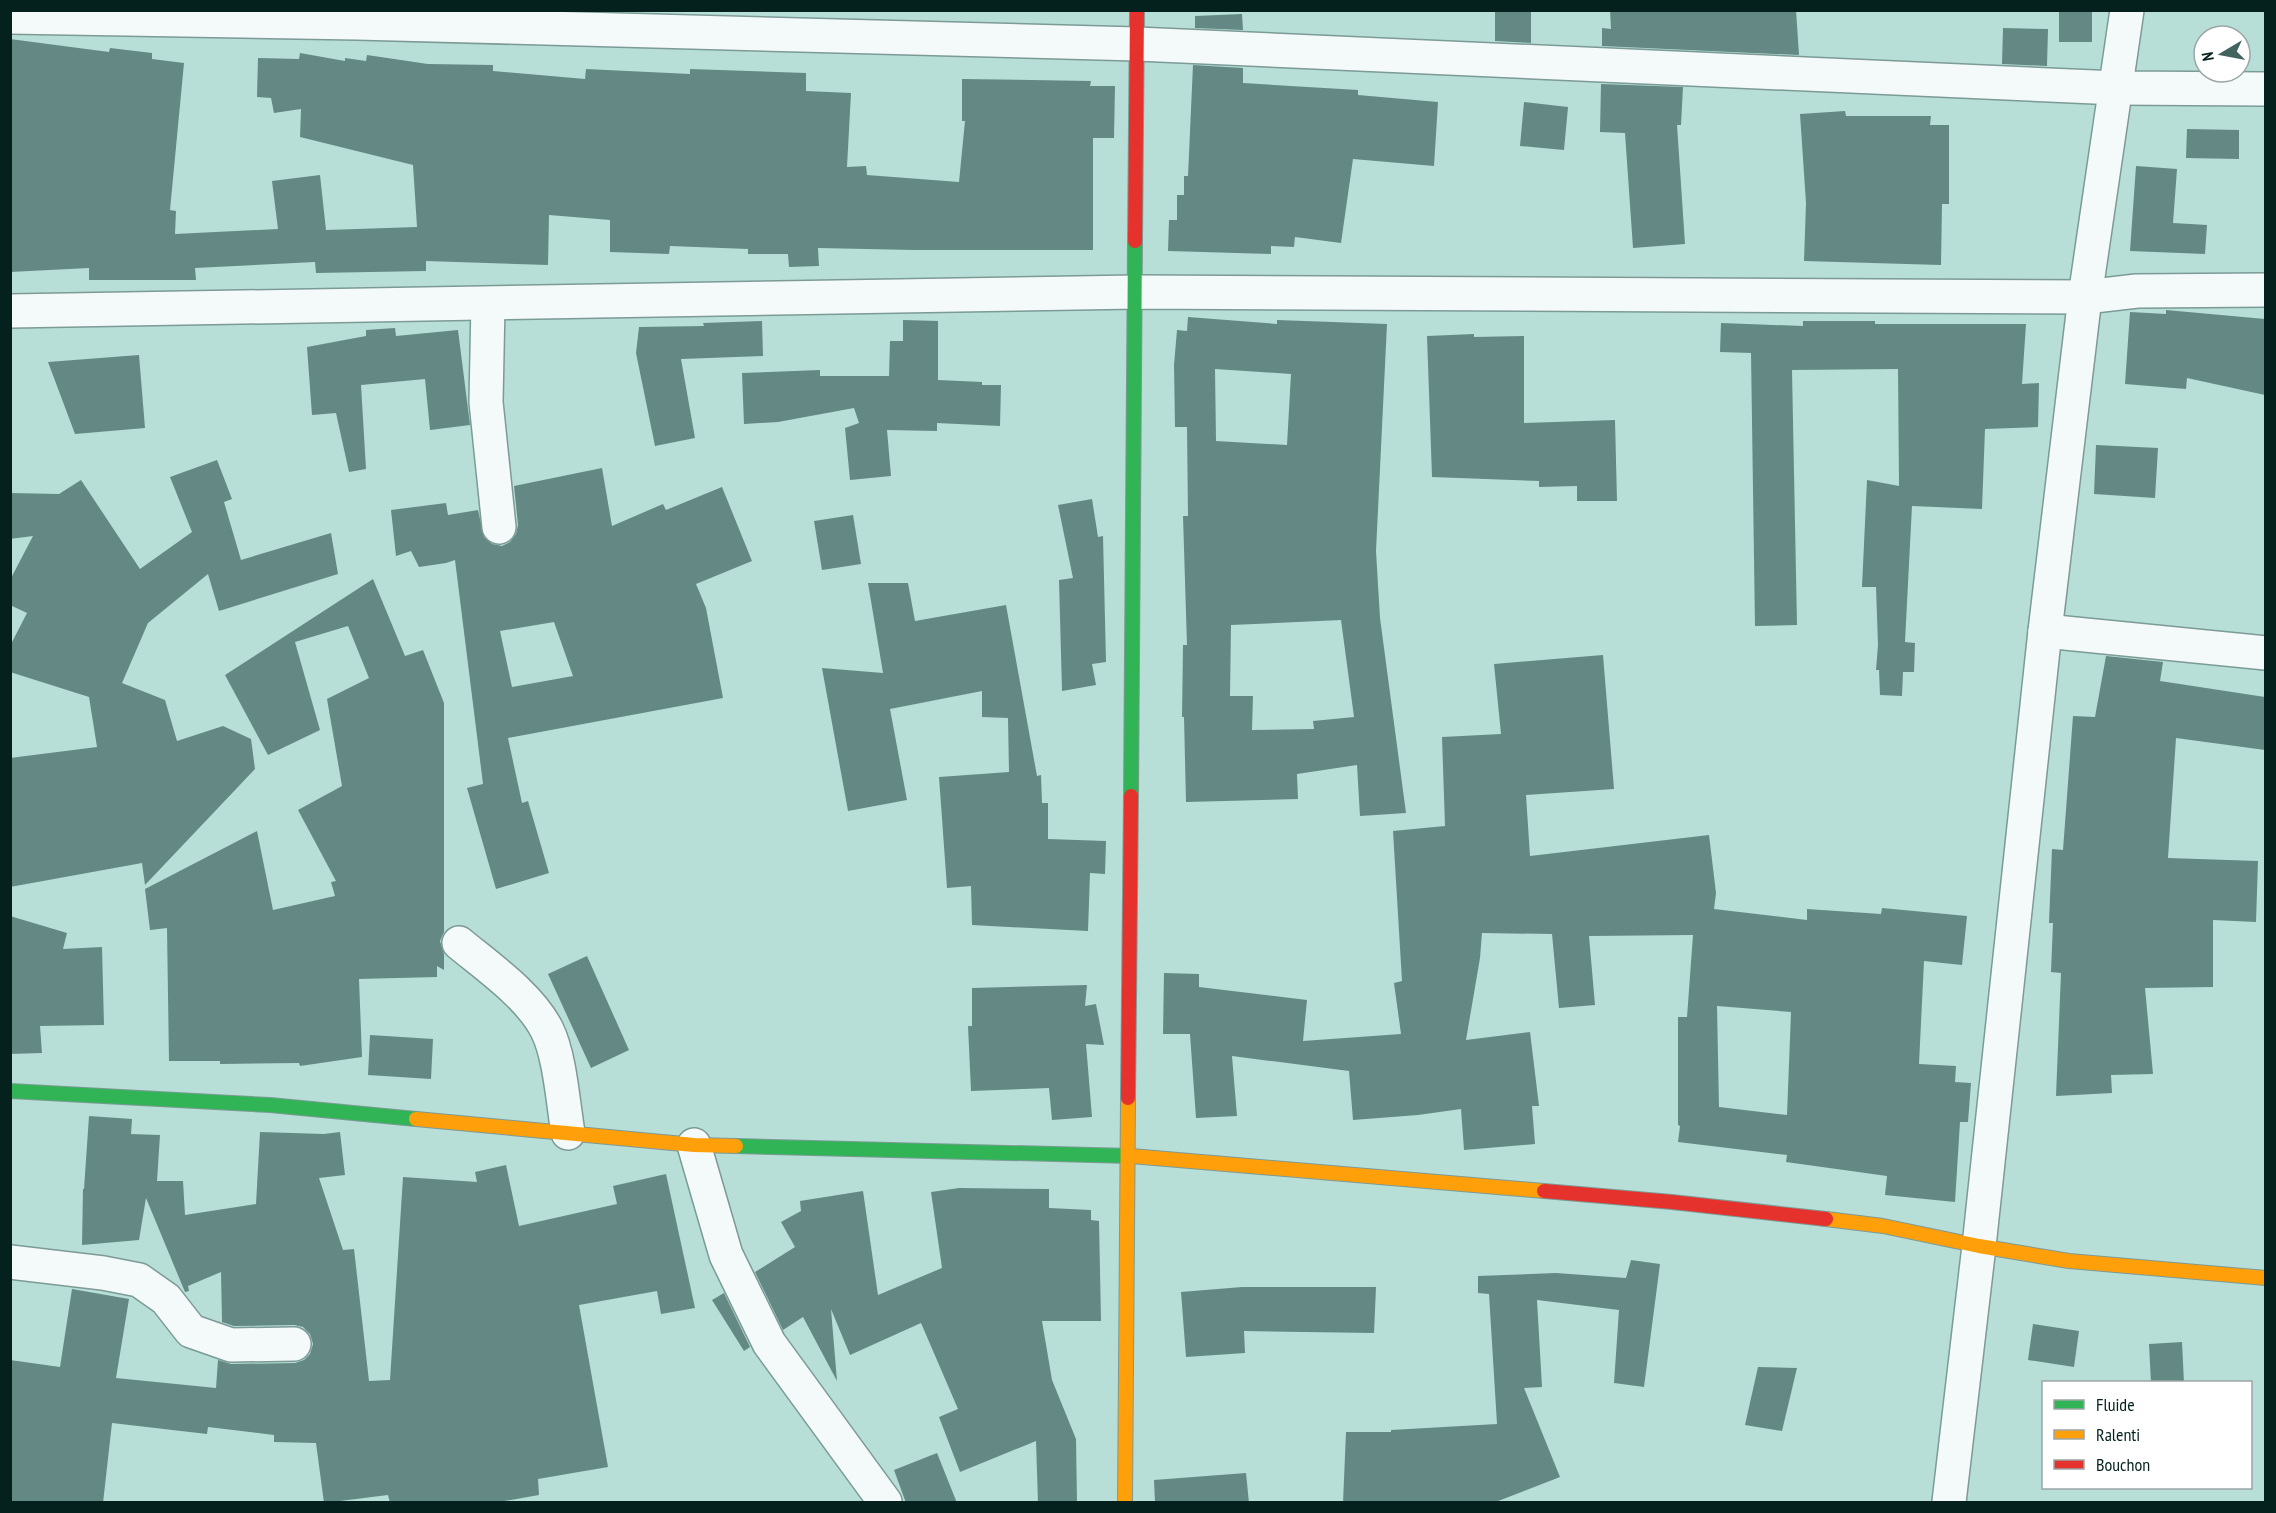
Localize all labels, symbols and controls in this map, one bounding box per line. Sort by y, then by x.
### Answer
north arrow [2192,24,2252,84]
text: N [2197,51,2218,63]
legend [2042,1381,2252,1489]
text: Fluide [2096,1393,2135,1416]
text: Ralenti [2096,1423,2140,1446]
text: Bouchon [2096,1453,2150,1476]

